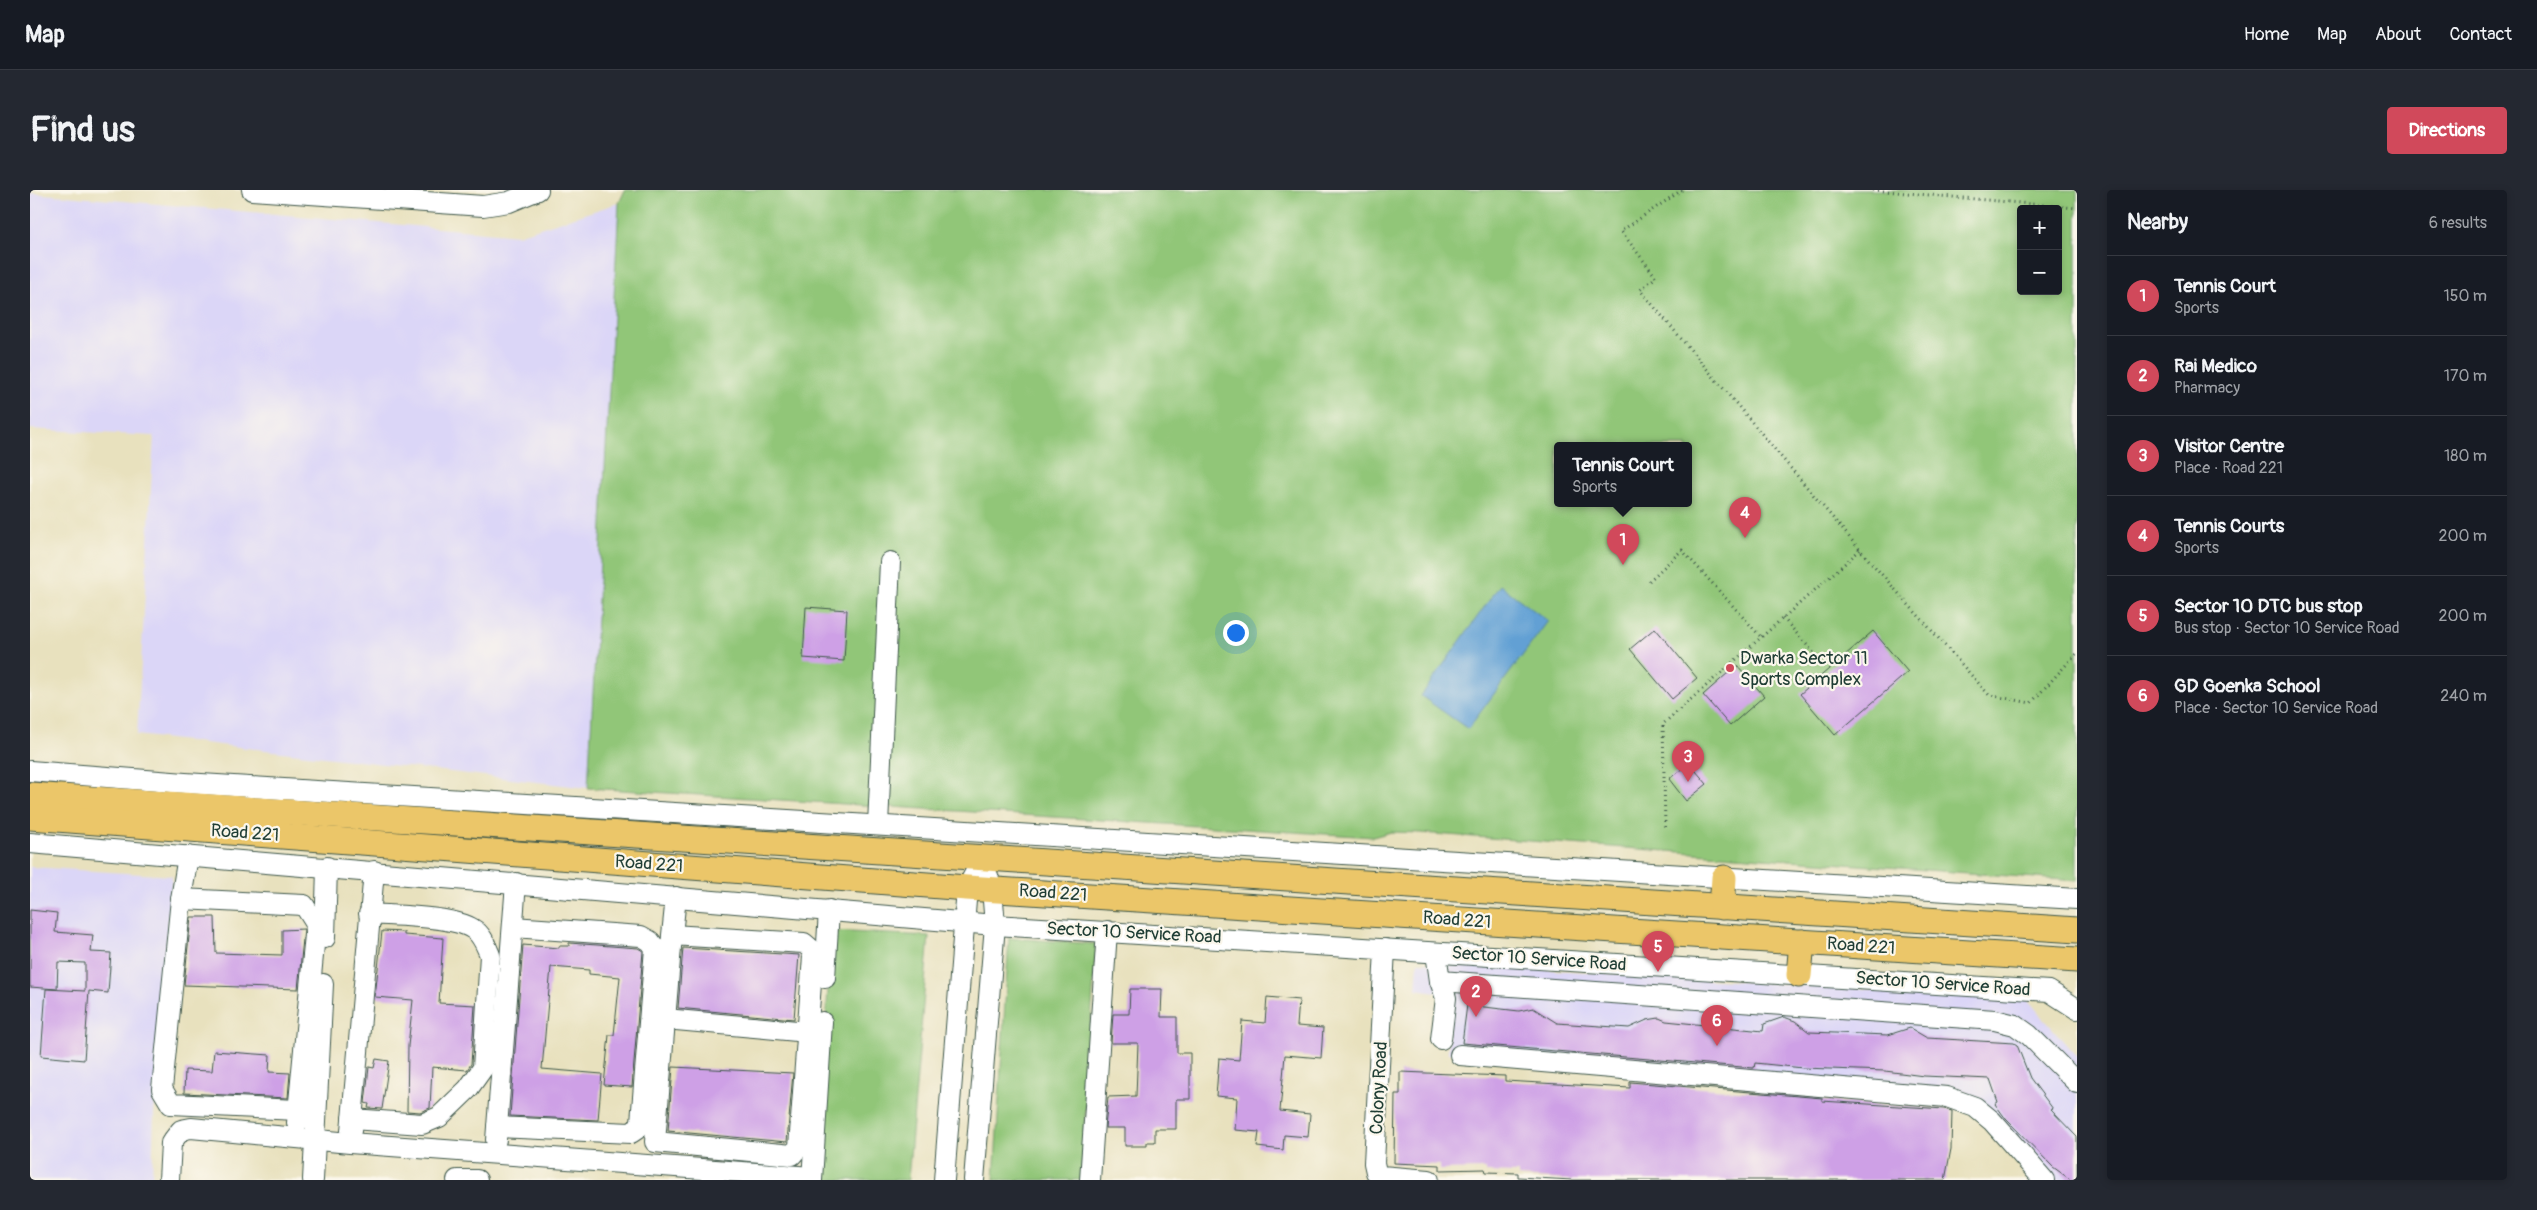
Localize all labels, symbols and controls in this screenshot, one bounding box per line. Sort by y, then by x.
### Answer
text: Map [25,20,65,49]
text: Home [2244,23,2289,46]
text: Map [2317,23,2347,46]
text: About [2375,23,2421,46]
text: Contact [2449,23,2512,46]
button: Directions [2387,107,2507,154]
text: Find us [30,108,135,152]
map controls [2017,205,2062,295]
button: + [2017,205,2062,250]
text: Nearby [2127,209,2188,236]
text: 6 results [2429,213,2487,233]
button: − [2017,250,2062,295]
text: Tennis Court [2174,274,2276,298]
text: 1 [2140,286,2146,306]
text: 150 m [2443,286,2487,306]
text: Sports [2174,298,2219,318]
text: Rai Medico [2174,354,2257,378]
text: 2 [2139,366,2147,386]
text: 170 m [2444,366,2487,386]
text: Pharmacy [2174,378,2240,398]
text: Visitor Centre [2174,434,2284,458]
popup [1554,442,1692,507]
text: 3 [2139,446,2147,466]
text: 180 m [2444,446,2487,466]
text: Tennis Court [1572,453,1674,477]
text: Place · Road 221 [2174,458,2283,478]
text: Sports [1572,477,1617,497]
pin: 4 [1729,497,1761,538]
text: Tennis Courts [2174,514,2284,538]
pin: 1 [1607,524,1639,565]
text: 4 [2138,526,2148,546]
text: 200 m [2439,526,2487,546]
text: Sports [2174,538,2219,558]
text: Sector 10 DTC bus stop [2174,594,2363,618]
text: 5 [2139,606,2147,626]
text: 200 m [2439,606,2487,626]
text: Bus stop · Sector 10 Service Road [2174,618,2400,638]
your location [1223,620,1249,646]
place label: Dwarka Sector 11 Sports Complex [1740,647,1868,691]
marker: Dwarka Sector 11 Sports Complex [1724,662,1736,674]
text: GD Goenka School [2174,674,2321,698]
text: 6 [2138,686,2148,706]
text: 240 m [2440,686,2487,706]
text: Place · Sector 10 Service Road [2174,698,2378,718]
pin: 3 [1672,741,1704,782]
street label: Road 221 [210,819,280,847]
street label: Road 221 [614,850,684,878]
street label: Road 221 [1018,879,1088,907]
street label: Road 221 [1422,906,1492,934]
street label: Sector 10 Service Road [1046,917,1222,949]
pin: 5 [1642,931,1674,972]
street label: Road 221 [1826,932,1896,960]
street label: Sector 10 Service Road [1451,941,1627,977]
street label: Sector 10 Service Road [1855,966,2031,1002]
pin: 2 [1460,976,1492,1017]
pin: 6 [1701,1005,1733,1046]
street label: Colony Road [1365,1041,1393,1135]

